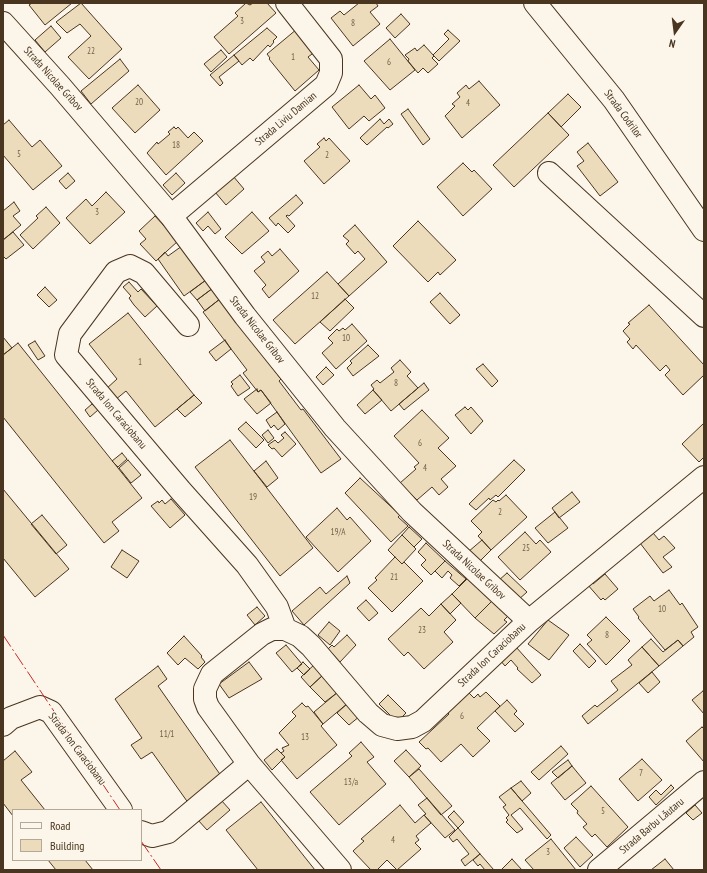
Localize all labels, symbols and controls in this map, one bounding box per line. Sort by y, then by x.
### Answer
north arrow [655,12,695,52]
house number: 3 [240,16,244,26]
house number: 8 [351,18,355,28]
text: N [668,36,677,51]
street label: Strada Nicolae Gribov [21,44,85,114]
house number: 22 [87,46,95,56]
house number: 1 [291,52,295,62]
house number: 6 [387,57,391,67]
street label: Strada Codrilor [601,87,645,141]
street label: Strada Liviu Damian [253,89,319,149]
house number: 20 [135,97,143,107]
house number: 4 [466,98,470,108]
house number: 18 [172,140,180,150]
house number: 5 [17,149,21,159]
house number: 2 [325,150,329,160]
house number: 3 [95,207,99,217]
house number: 12 [311,291,319,301]
street label: Strada Nicolae Gribov [227,294,287,366]
house number: 10 [342,333,350,343]
house number: 1 [138,357,142,367]
street label: Strada Ion Caraciobanu [83,376,149,452]
house number: 8 [394,378,398,388]
house number: 6 [418,438,422,448]
house number: 4 [423,463,427,473]
house number: 19 [249,492,257,502]
house number: 2 [498,507,502,517]
house number: 19/A [330,527,346,537]
street label: Strada Nicolae Gribov [440,537,508,603]
house number: 25 [522,543,530,553]
house number: 21 [390,572,398,582]
house number: 10 [658,604,666,614]
street label: Strada Ion Caraciobanu [455,620,529,690]
house number: 23 [418,625,426,635]
house number: 8 [605,630,609,640]
street label: Strada Ion Caraciobanu [45,710,109,788]
house number: 6 [460,711,464,721]
house number: 11/1 [160,729,174,739]
house number: 13 [301,732,309,742]
house number: 7 [639,768,643,778]
house number: 13/a [344,777,358,787]
street label: Strada Barbu Lăutaru [617,795,687,857]
house number: 5 [601,806,605,816]
legend [12,809,142,861]
text: Road [50,818,70,833]
house number: 4 [391,835,395,845]
text: Building [50,838,85,853]
house number: 3 [546,847,550,857]

